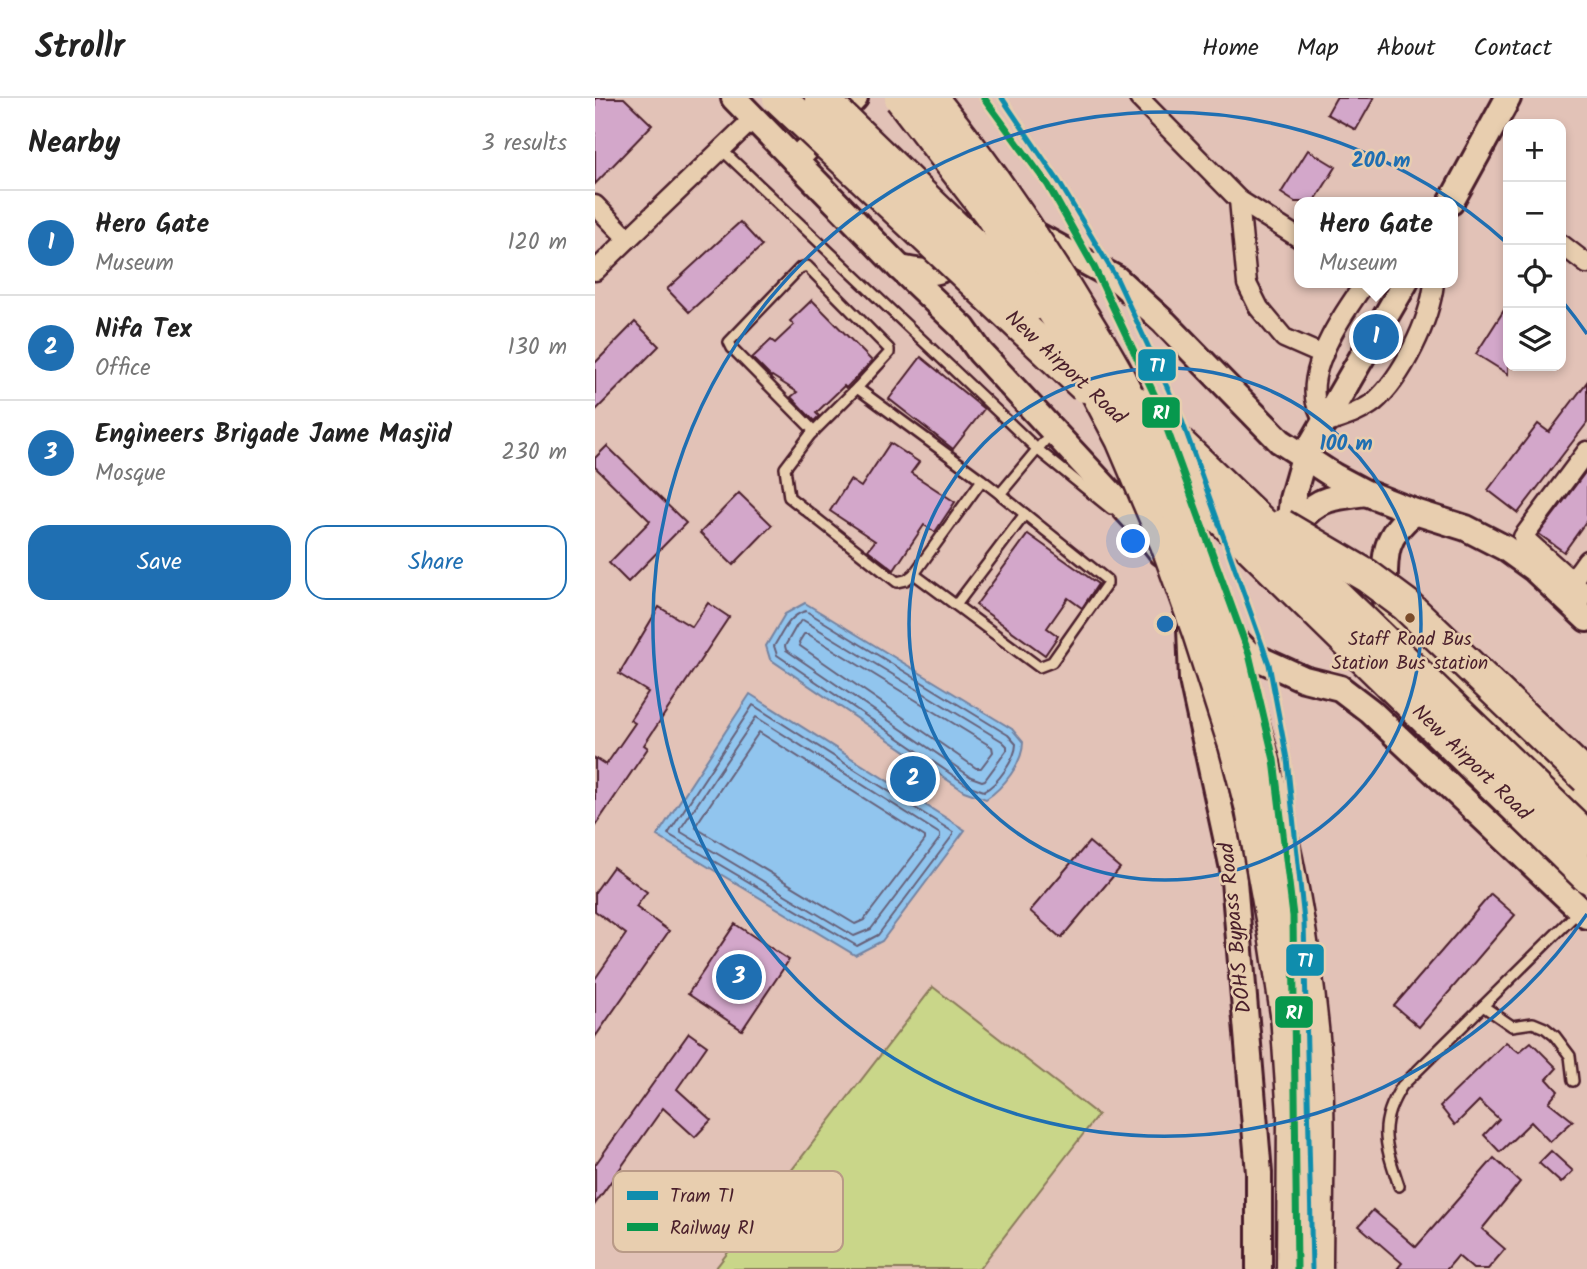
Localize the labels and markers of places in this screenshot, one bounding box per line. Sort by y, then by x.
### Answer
pin: 1 [1353,311,1399,363]
marker: Staff Road Bus Station Bus station [1403,611,1417,625]
centre of rings [1153,612,1177,636]
place label: Staff Road Bus Station Bus station [1332,625,1488,679]
pin: 2 [890,753,936,805]
pin: 3 [716,951,762,1003]

